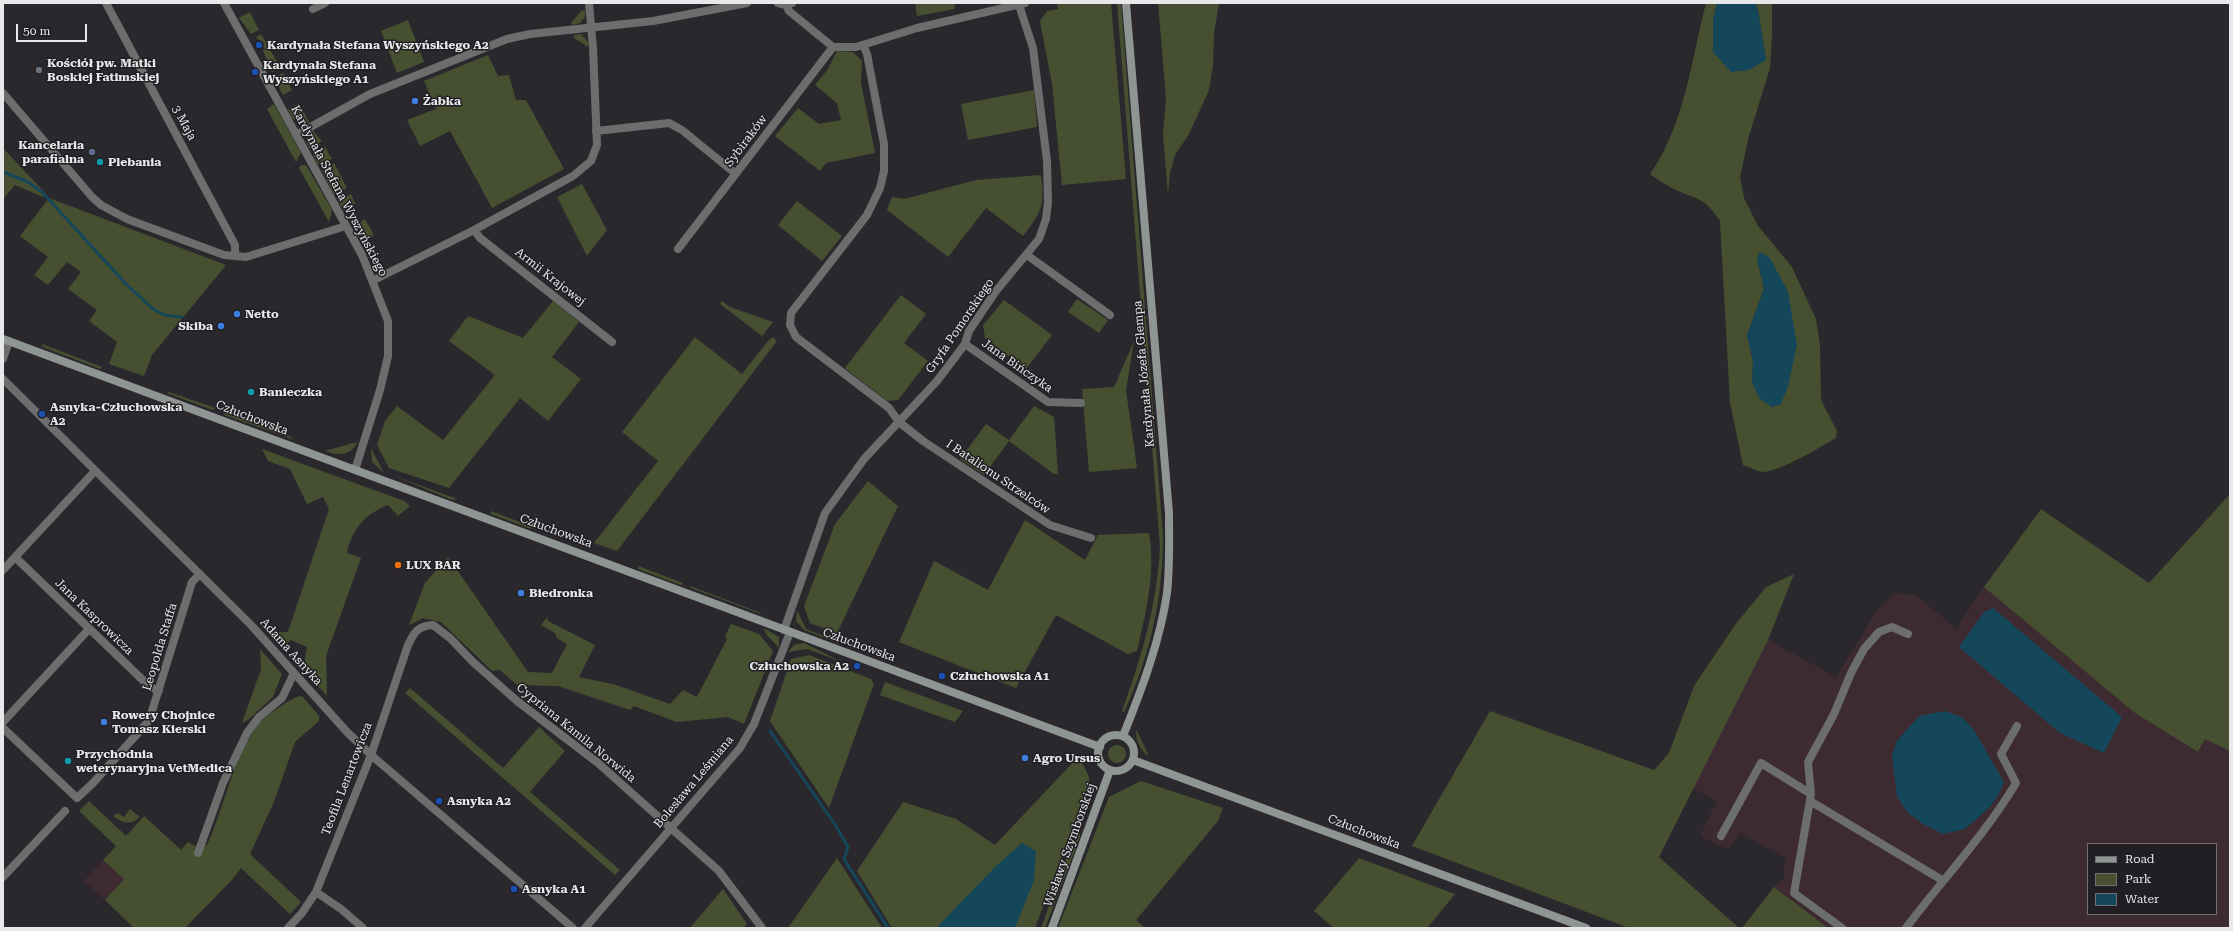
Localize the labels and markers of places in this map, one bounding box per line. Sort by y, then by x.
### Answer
place label: Kardynała Stefana Wyszyńskiego A2 [267,38,489,52]
marker: Kardynała Stefana Wyszyńskiego A2 [254,40,264,50]
place label: Kościół pw. Matki Boskiej Fatimskiej [47,56,159,84]
place label: Kardynała Stefana Wyszyńskiego A1 [263,58,376,86]
marker: Kościół pw. Matki Boskiej Fatimskiej [34,65,44,75]
marker: Kardynała Stefana Wyszyńskiego A1 [250,67,260,77]
place label: Żabka [423,94,461,108]
marker: Żabka [410,96,420,106]
place label: Kancelaria parafialna [18,138,84,166]
marker: Kancelaria parafialna [87,147,97,157]
place label: Plebania [108,155,161,169]
marker: Plebania [95,157,105,167]
place label: Netto [245,307,279,321]
marker: Netto [232,309,242,319]
place label: Skiba [178,319,213,333]
marker: Skiba [216,321,226,331]
place label: Banieczka [259,385,322,399]
marker: Banieczka [246,387,256,397]
place label: Asnyka-Człuchowska A2 [50,400,182,428]
marker: Asnyka-Człuchowska A2 [37,409,47,419]
place label: LUX BAR [406,558,461,572]
marker: LUX BAR [393,560,403,570]
place label: Biedronka [529,586,593,600]
marker: Biedronka [516,588,526,598]
place label: Człuchowska A2 [749,659,849,673]
marker: Człuchowska A2 [852,661,862,671]
place label: Człuchowska A1 [950,669,1050,683]
marker: Człuchowska A1 [937,671,947,681]
place label: Rowery Chojnice Tomasz Kierski [112,708,215,736]
marker: Rowery Chojnice Tomasz Kierski [99,717,109,727]
place label: Przychodnia weterynaryjna VetMedica [76,747,232,775]
place label: Agro Ursus [1033,751,1100,765]
marker: Agro Ursus [1020,753,1030,763]
marker: Przychodnia weterynaryjna VetMedica [63,756,73,766]
place label: Asnyka A2 [447,794,511,808]
marker: Asnyka A2 [434,796,444,806]
place label: Asnyka A1 [522,882,586,896]
marker: Asnyka A1 [509,884,519,894]

